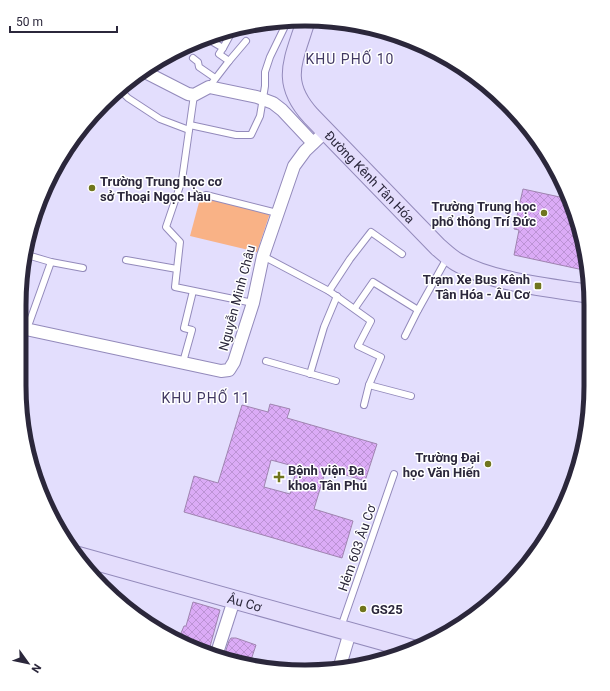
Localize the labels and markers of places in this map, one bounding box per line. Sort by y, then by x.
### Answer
place label: Trường Trung học cơ sở Thoại Ngọc Hầu [100,174,222,204]
marker: Trường Trung học cơ sở Thoại Ngọc Hầu [87,183,97,193]
place label: Trường Trung học phổ thông Trí Đức [432,199,536,229]
marker: Trường Trung học phổ thông Trí Đức [539,208,549,218]
place label: Trạm Xe Bus Kênh Tân Hóa - Âu Cơ [423,272,530,302]
marker: Trạm Xe Bus Kênh Tân Hóa - Âu Cơ [533,281,543,291]
place label: Trường Đại học Văn Hiến [403,450,480,480]
marker: Trường Đại học Văn Hiến [483,459,493,469]
place label: Bệnh viện Đa khoa Tân Phú [288,463,367,493]
marker: Bệnh viện Đa khoa Tân Phú [273,471,285,483]
place label: GS25 [371,602,403,617]
marker: GS25 [358,604,368,614]

